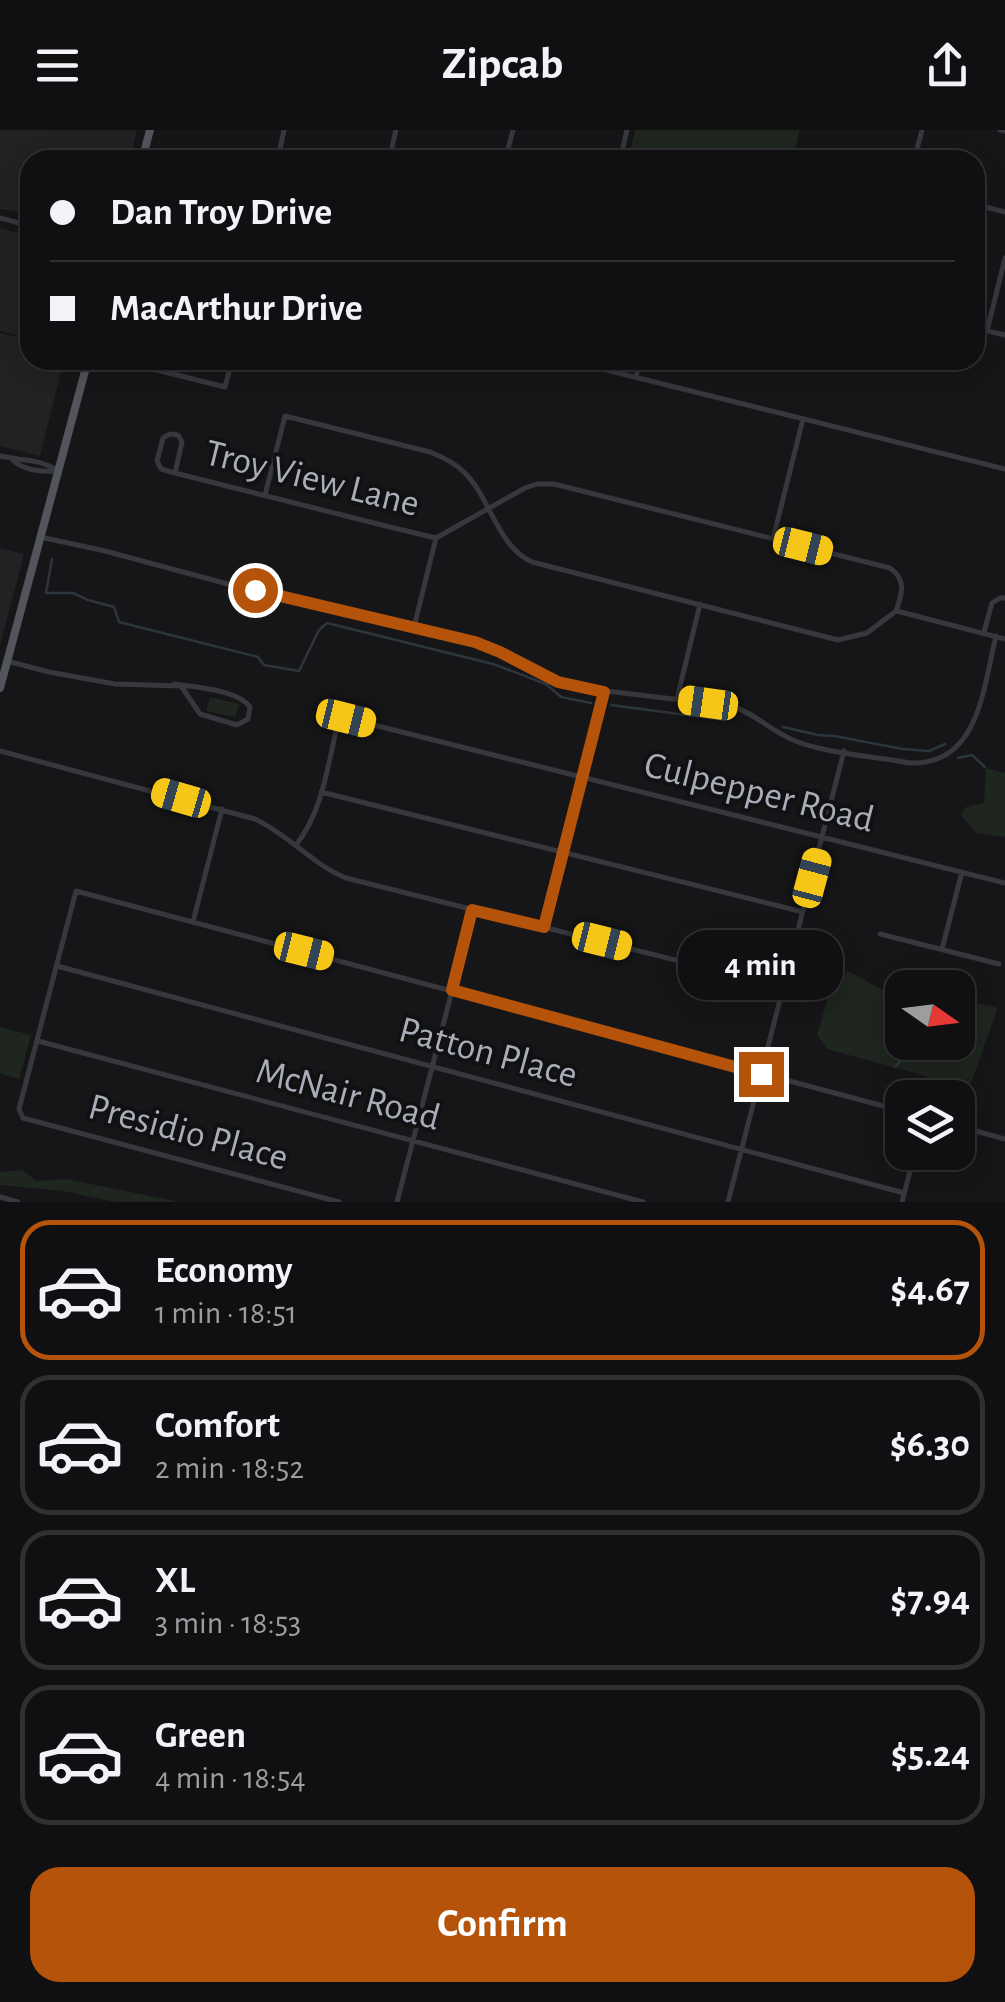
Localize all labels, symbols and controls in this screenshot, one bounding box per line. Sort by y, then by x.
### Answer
icon: menu [30,38,85,93]
icon: share [920,38,975,93]
text: Zipcab [442,42,563,87]
text: Dan Troy Drive [110,194,332,232]
text: MacArthur Drive [110,290,363,328]
street label: Troy View Lane [201,434,423,524]
car [770,524,836,568]
route start [233,568,278,613]
car [676,684,740,722]
car [313,696,379,740]
street label: Culpepper Road [640,746,878,840]
car [148,775,214,821]
car [790,845,834,911]
car [569,919,635,963]
car [271,929,337,973]
callout: 4 min [678,929,844,999]
text: 4 min [724,949,797,981]
north arrow [885,970,975,1060]
map controls [885,970,975,1170]
street label: Patton Place [395,1011,581,1095]
street label: McNair Road [252,1052,444,1138]
route end [739,1052,784,1097]
button: layers [885,1080,975,1170]
street label: Presidio Place [84,1088,292,1178]
icon: car [35,1245,125,1335]
text: Economy [155,1252,293,1290]
text: $4.67 [890,1271,970,1309]
text: 1 min · 18:51 [155,1297,297,1329]
icon: car [35,1400,125,1490]
text: Comfort [155,1407,280,1445]
text: $6.30 [890,1426,970,1464]
text: 2 min · 18:52 [155,1452,304,1484]
icon: car [35,1555,125,1645]
text: XL [155,1562,195,1600]
text: $7.94 [890,1581,970,1619]
text: 3 min · 18:53 [155,1607,301,1639]
icon: car [35,1710,125,1800]
text: Green [155,1717,246,1755]
text: $5.24 [891,1736,970,1774]
text: 4 min · 18:54 [155,1762,306,1794]
button: Confirm [30,1867,975,1982]

